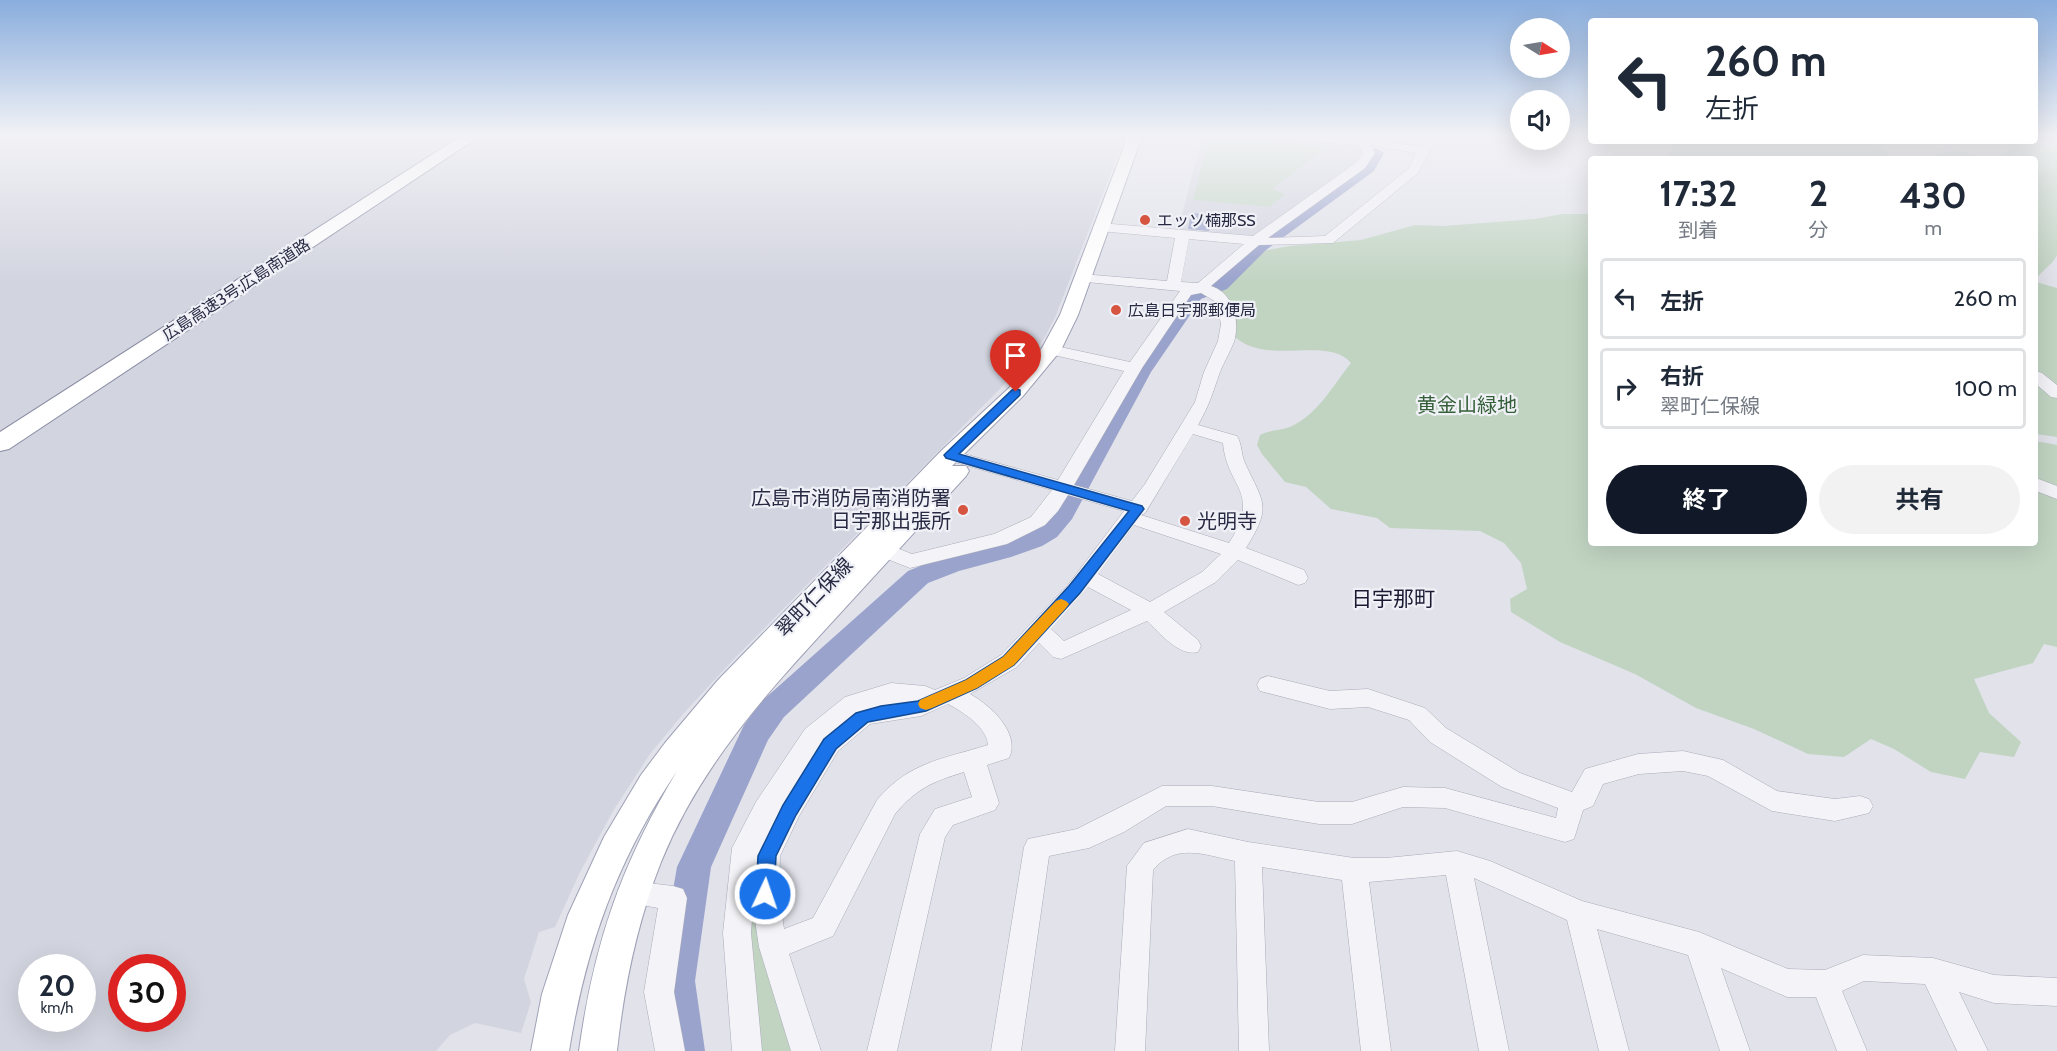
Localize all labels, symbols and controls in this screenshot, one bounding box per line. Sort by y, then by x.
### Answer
north arrow [1510,18,1570,78]
map controls [1510,18,1570,150]
text: 260 m [1705,35,1826,87]
icon: left [1606,42,1684,120]
button: sound [1510,90,1570,150]
text: 左折 [1705,92,1759,125]
text: 17:32 [1659,171,1737,215]
text: 2 [1809,171,1828,215]
text: 430 [1900,173,1967,217]
place label: エッソ楠那SS [1157,211,1256,230]
marker: エッソ楠那SS [1138,213,1152,227]
text: m [1924,216,1942,240]
text: 到着 [1678,218,1718,242]
text: 分 [1808,218,1828,242]
street label: 広島高速3号;広島南道路 [159,235,314,344]
icon: left [1609,282,1642,315]
text: 260 m [1953,285,2017,312]
text: 左折 [1660,288,1704,315]
place label: 広島日宇那郵便局 [1128,301,1256,320]
marker: 広島日宇那郵便局 [1109,303,1123,317]
pin [990,330,1041,392]
icon: arrive [999,339,1032,372]
text: 右折 [1660,363,1704,390]
icon: right [1609,372,1642,405]
text: 100 m [1955,375,2017,402]
park label: 黄金山緑地 [1417,393,1517,417]
text: 翠町仁保線 [1660,394,1760,418]
button: 終了 [1606,465,1807,534]
button: 共有 [1819,465,2020,534]
place label: 広島市消防局南消防署 日宇那出張所 [751,486,951,533]
marker: 広島市消防局南消防署 日宇那出張所 [956,503,970,517]
place label: 光明寺 [1197,509,1257,533]
marker: 光明寺 [1178,514,1192,528]
street label: 翠町仁保線 [771,553,857,641]
district label: 日宇那町 [1351,586,1435,611]
position arrow [733,862,797,926]
speed limit sign: 30 [108,954,186,1032]
text: 20 [38,967,76,1004]
text: km/h [41,999,73,1017]

